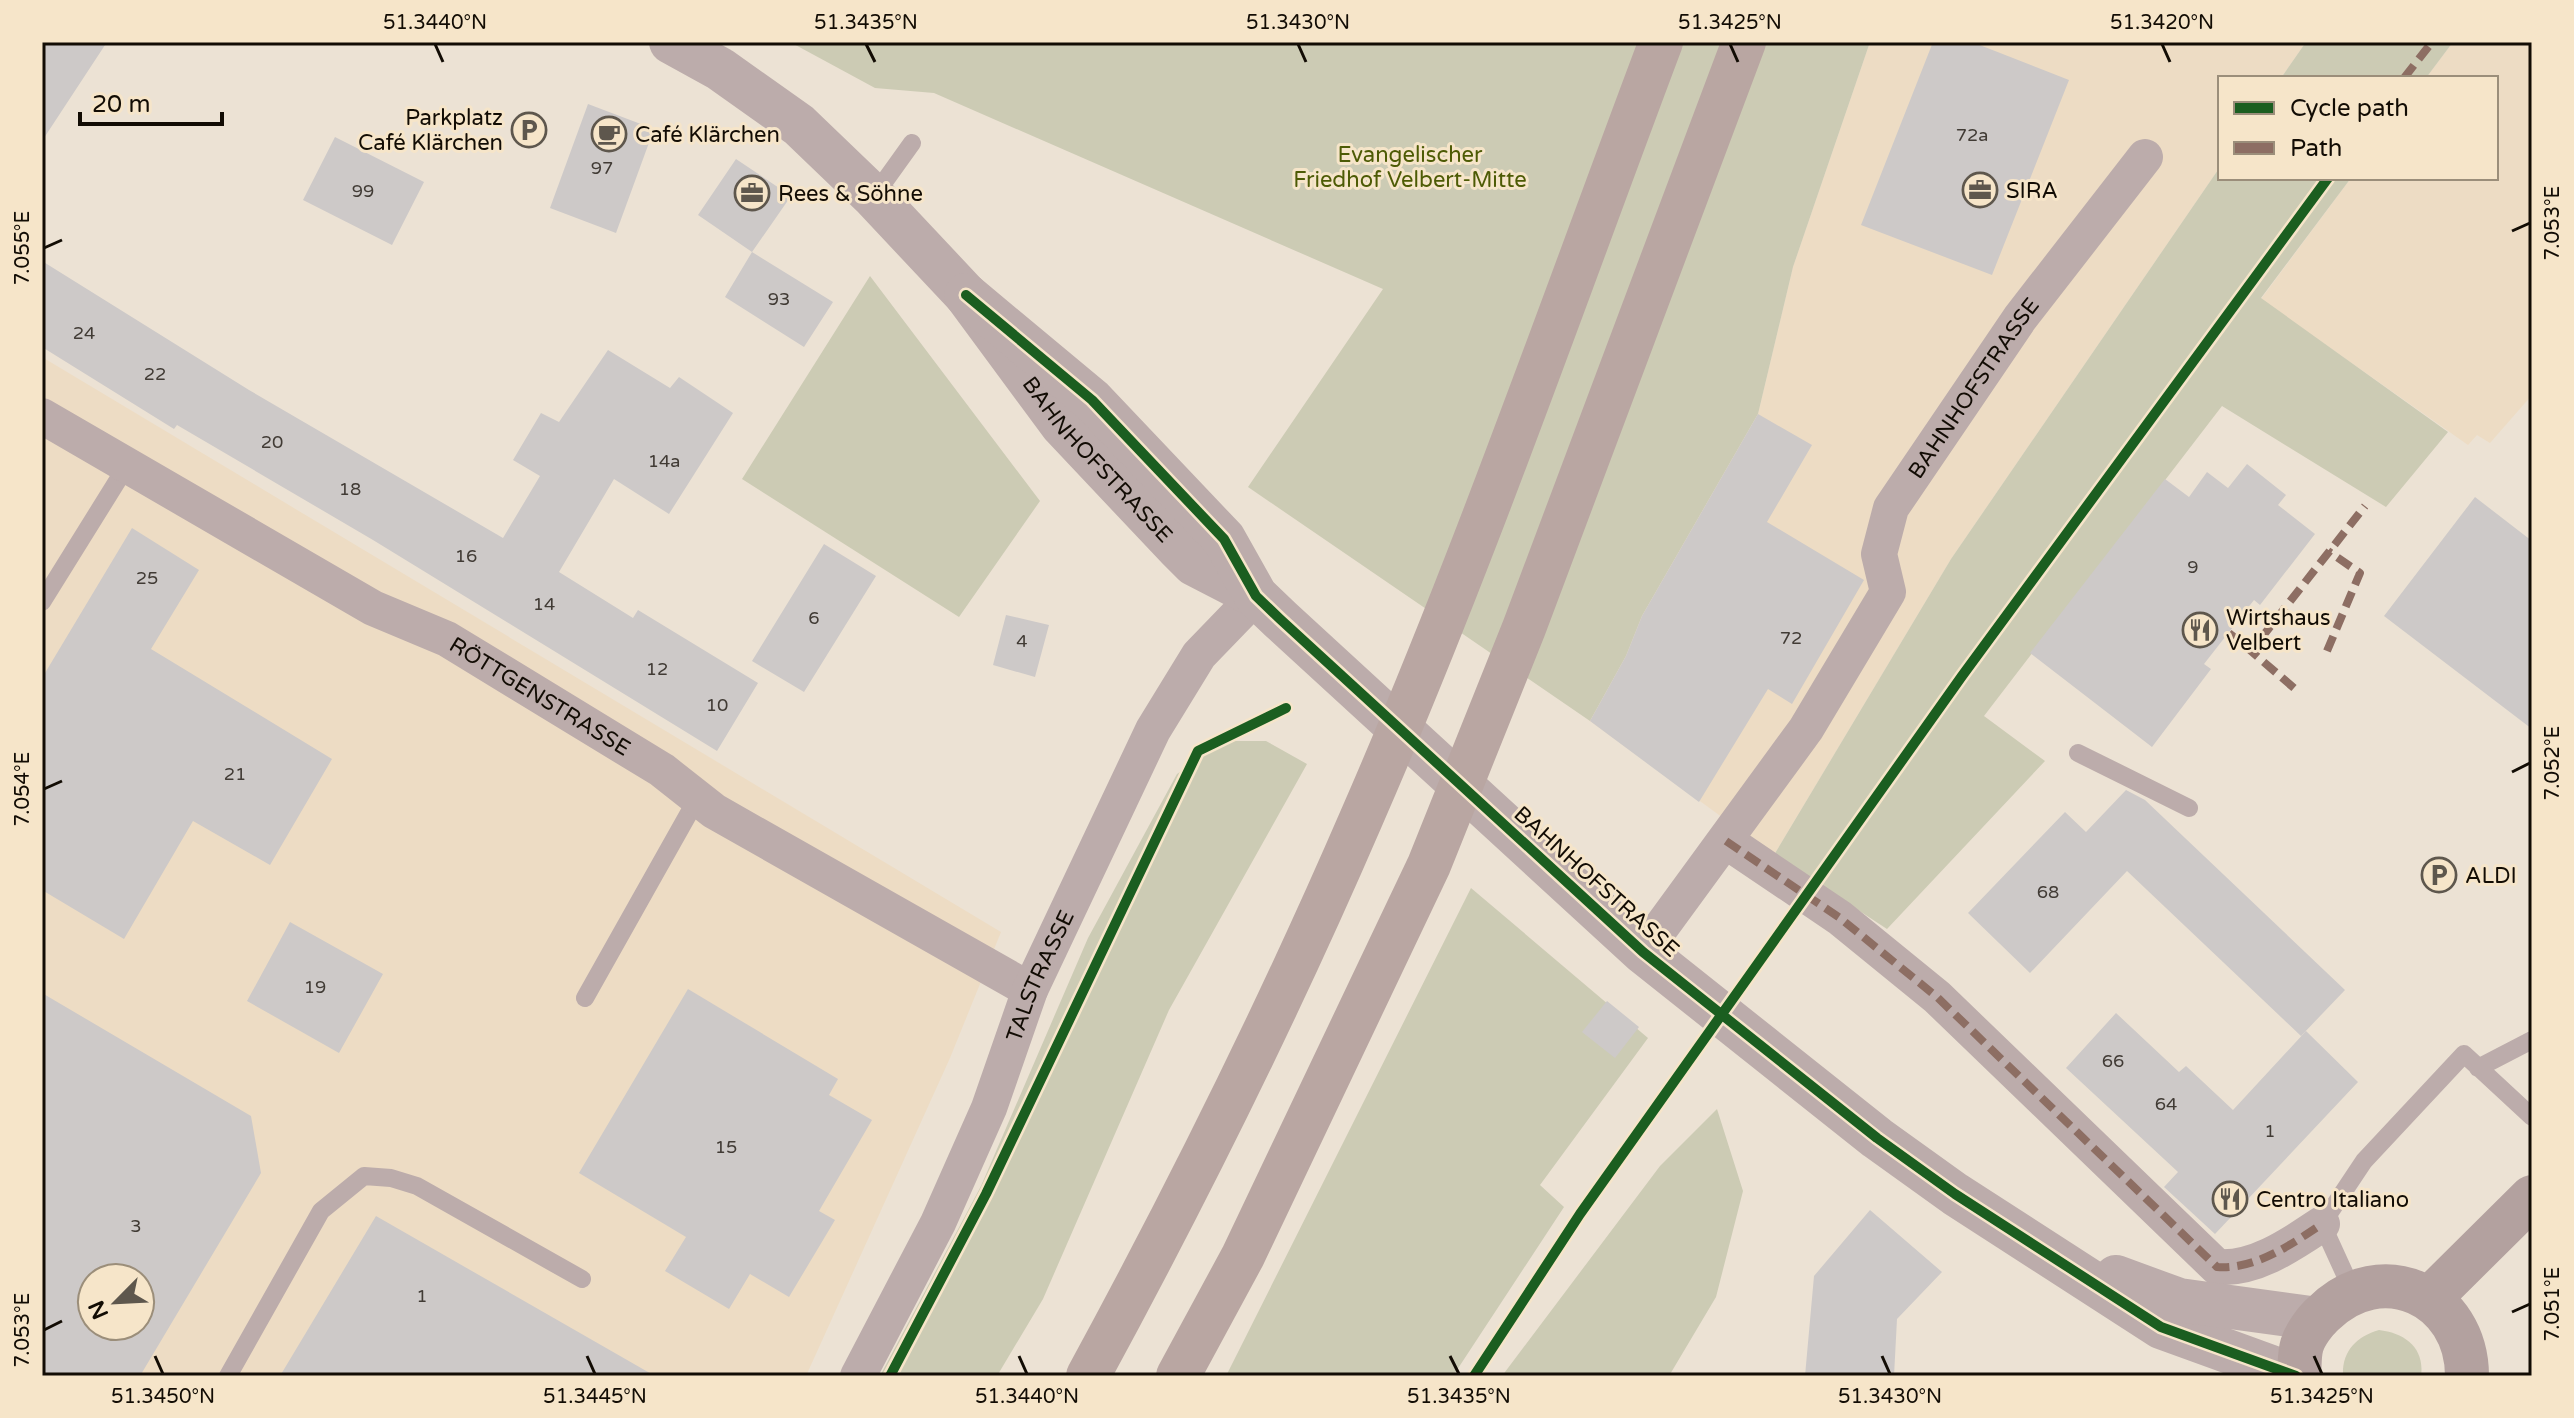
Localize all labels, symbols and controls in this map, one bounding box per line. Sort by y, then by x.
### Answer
text: 51.3440°N [383,11,487,35]
text: 51.3435°N [814,11,918,35]
text: 51.3430°N [1246,11,1350,35]
text: 51.3425°N [1678,11,1782,35]
text: 51.3420°N [2110,11,2214,35]
scale bar [80,76,222,126]
legend [2218,76,2498,180]
text: 20 m [92,90,150,119]
text: Cycle path [2290,94,2409,123]
place label: Parkplatz Café Klärchen [358,105,503,156]
parking icon: Parkplatz Café Klärchen [510,111,548,149]
cafe icon: Café Klärchen [590,115,628,153]
place label: Café Klärchen [635,122,780,148]
house number: 72a [1956,124,1988,146]
text: Path [2290,134,2343,163]
park label: Evangelischer Friedhof Velbert-Mitte [1293,142,1527,193]
house number: 97 [591,157,613,179]
office icon: SIRA [1961,171,1999,209]
office icon: Rees & Söhne [733,174,771,212]
place label: SIRA [2006,178,2058,204]
house number: 99 [352,180,374,202]
place label: Rees & Söhne [778,181,923,207]
text: 7.053°E [2541,186,2565,260]
text: 7.055°E [11,211,35,285]
house number: 93 [768,288,790,310]
street label: BAHNHOFSTRASSE [1903,293,2045,484]
house number: 24 [73,322,95,344]
house number: 22 [144,363,166,385]
street label: BAHNHOFSTRASSE [1017,372,1178,548]
house number: 20 [261,431,283,453]
house number: 14a [648,450,680,472]
house number: 18 [339,478,361,500]
house number: 16 [455,545,477,567]
house number: 9 [2187,556,2199,578]
house number: 25 [136,567,158,589]
house number: 14 [533,593,555,615]
place label: Wirtshaus Velbert [2226,605,2331,656]
house number: 6 [808,607,820,629]
restaurant icon: Wirtshaus Velbert [2181,611,2219,649]
house number: 72 [1780,627,1802,649]
house number: 4 [1016,630,1028,652]
street label: RÖTTGENSTRASSE [445,632,635,762]
house number: 12 [646,658,668,680]
house number: 10 [706,694,728,716]
text: 7.052°E [2541,726,2565,800]
text: 7.054°E [11,752,35,826]
house number: 21 [224,763,246,785]
street label: BAHNHOFSTRASSE [1508,801,1684,963]
parking icon: ALDI [2420,856,2458,894]
place label: ALDI [2465,863,2517,889]
house number: 68 [2037,881,2059,903]
street label: TALSTRASSE [1001,906,1080,1045]
house number: 19 [304,976,326,998]
house number: 66 [2102,1050,2124,1072]
house number: 64 [2155,1093,2177,1115]
house number: 1 [2264,1120,2276,1142]
house number: 15 [715,1136,737,1158]
restaurant icon: Centro Italiano [2211,1180,2249,1218]
place label: Centro Italiano [2256,1187,2409,1213]
house number: 3 [130,1215,142,1237]
north arrow [76,1262,156,1342]
text: 7.051°E [2541,1267,2565,1341]
house number: 1 [416,1285,428,1307]
text: 7.053°E [11,1293,35,1367]
text: N [83,1296,114,1323]
text: 51.3450°N [111,1385,215,1409]
text: 51.3445°N [543,1385,647,1409]
text: 51.3440°N [975,1385,1079,1409]
text: 51.3435°N [1407,1385,1511,1409]
text: 51.3430°N [1838,1385,1942,1409]
text: 51.3425°N [2270,1385,2374,1409]

